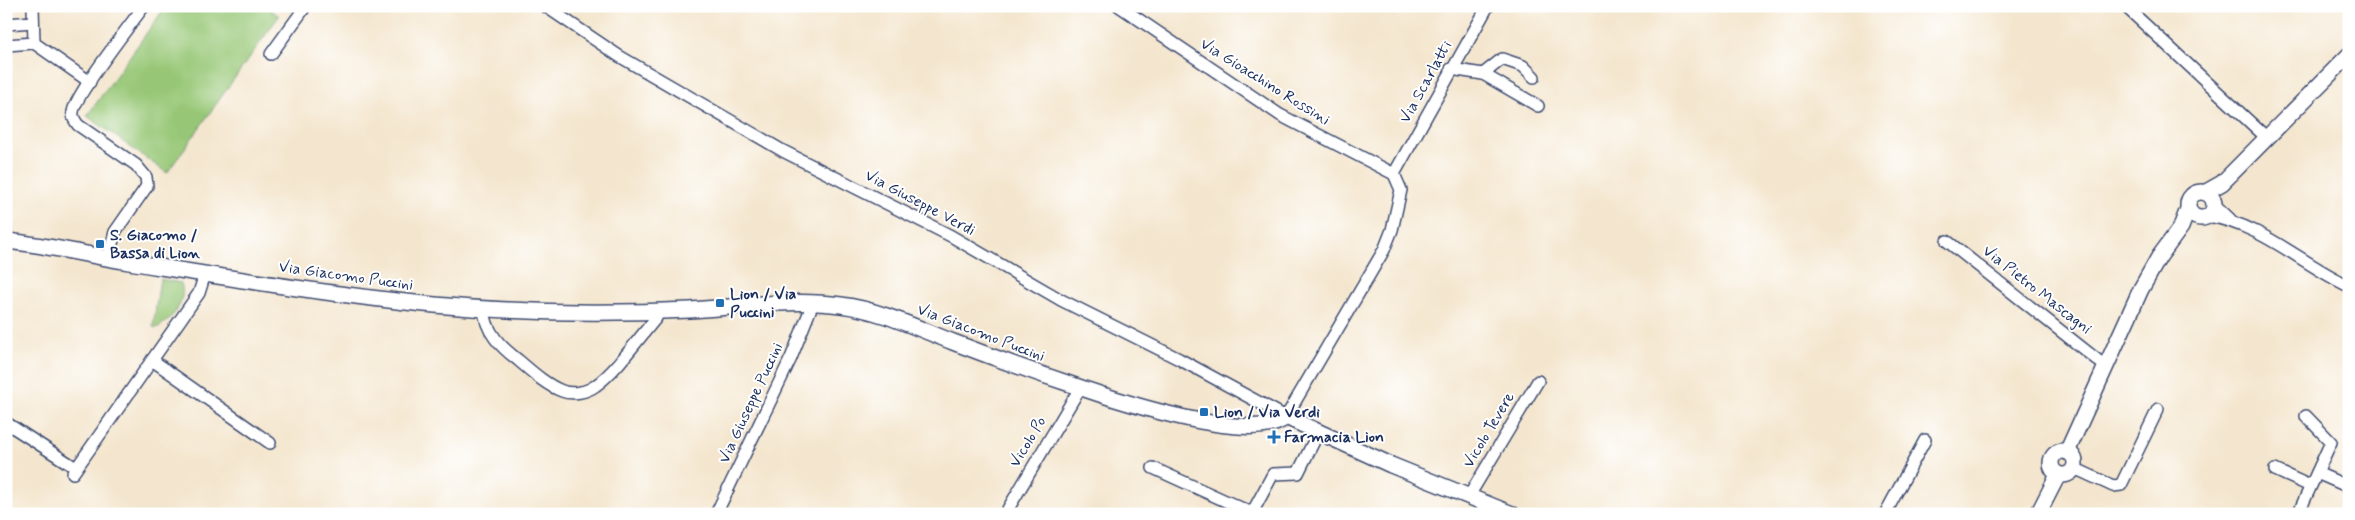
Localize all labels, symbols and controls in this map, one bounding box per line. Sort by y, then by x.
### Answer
street label: Via Gioacchino Rossini [1196,33,1334,131]
street label: Via Scarlatti [1395,37,1457,127]
street label: Via Giuseppe Verdi [861,165,979,241]
place label: S. Giacomo / Bassa di Lion [110,225,201,264]
marker: S. Giacomo / Bassa di Lion [94,238,106,250]
street label: Via Pietro Mascagni [1978,241,2096,339]
street label: Via Giacomo Puccini [278,256,414,296]
place label: Lion / Via Puccini [730,284,797,323]
marker: Lion / Via Puccini [714,297,726,309]
street label: Via Giacomo Puccini [914,299,1048,367]
street label: Via Giuseppe Puccini [714,339,788,467]
street label: Vicolo Tevere [1458,388,1520,472]
place label: Lion / Via Verdi [1214,402,1320,423]
marker: Lion / Via Verdi [1198,406,1210,418]
street label: Vicolo Po [1005,412,1052,471]
place label: Farmacia Lion [1284,427,1384,448]
marker: Farmacia Lion [1268,431,1280,443]

